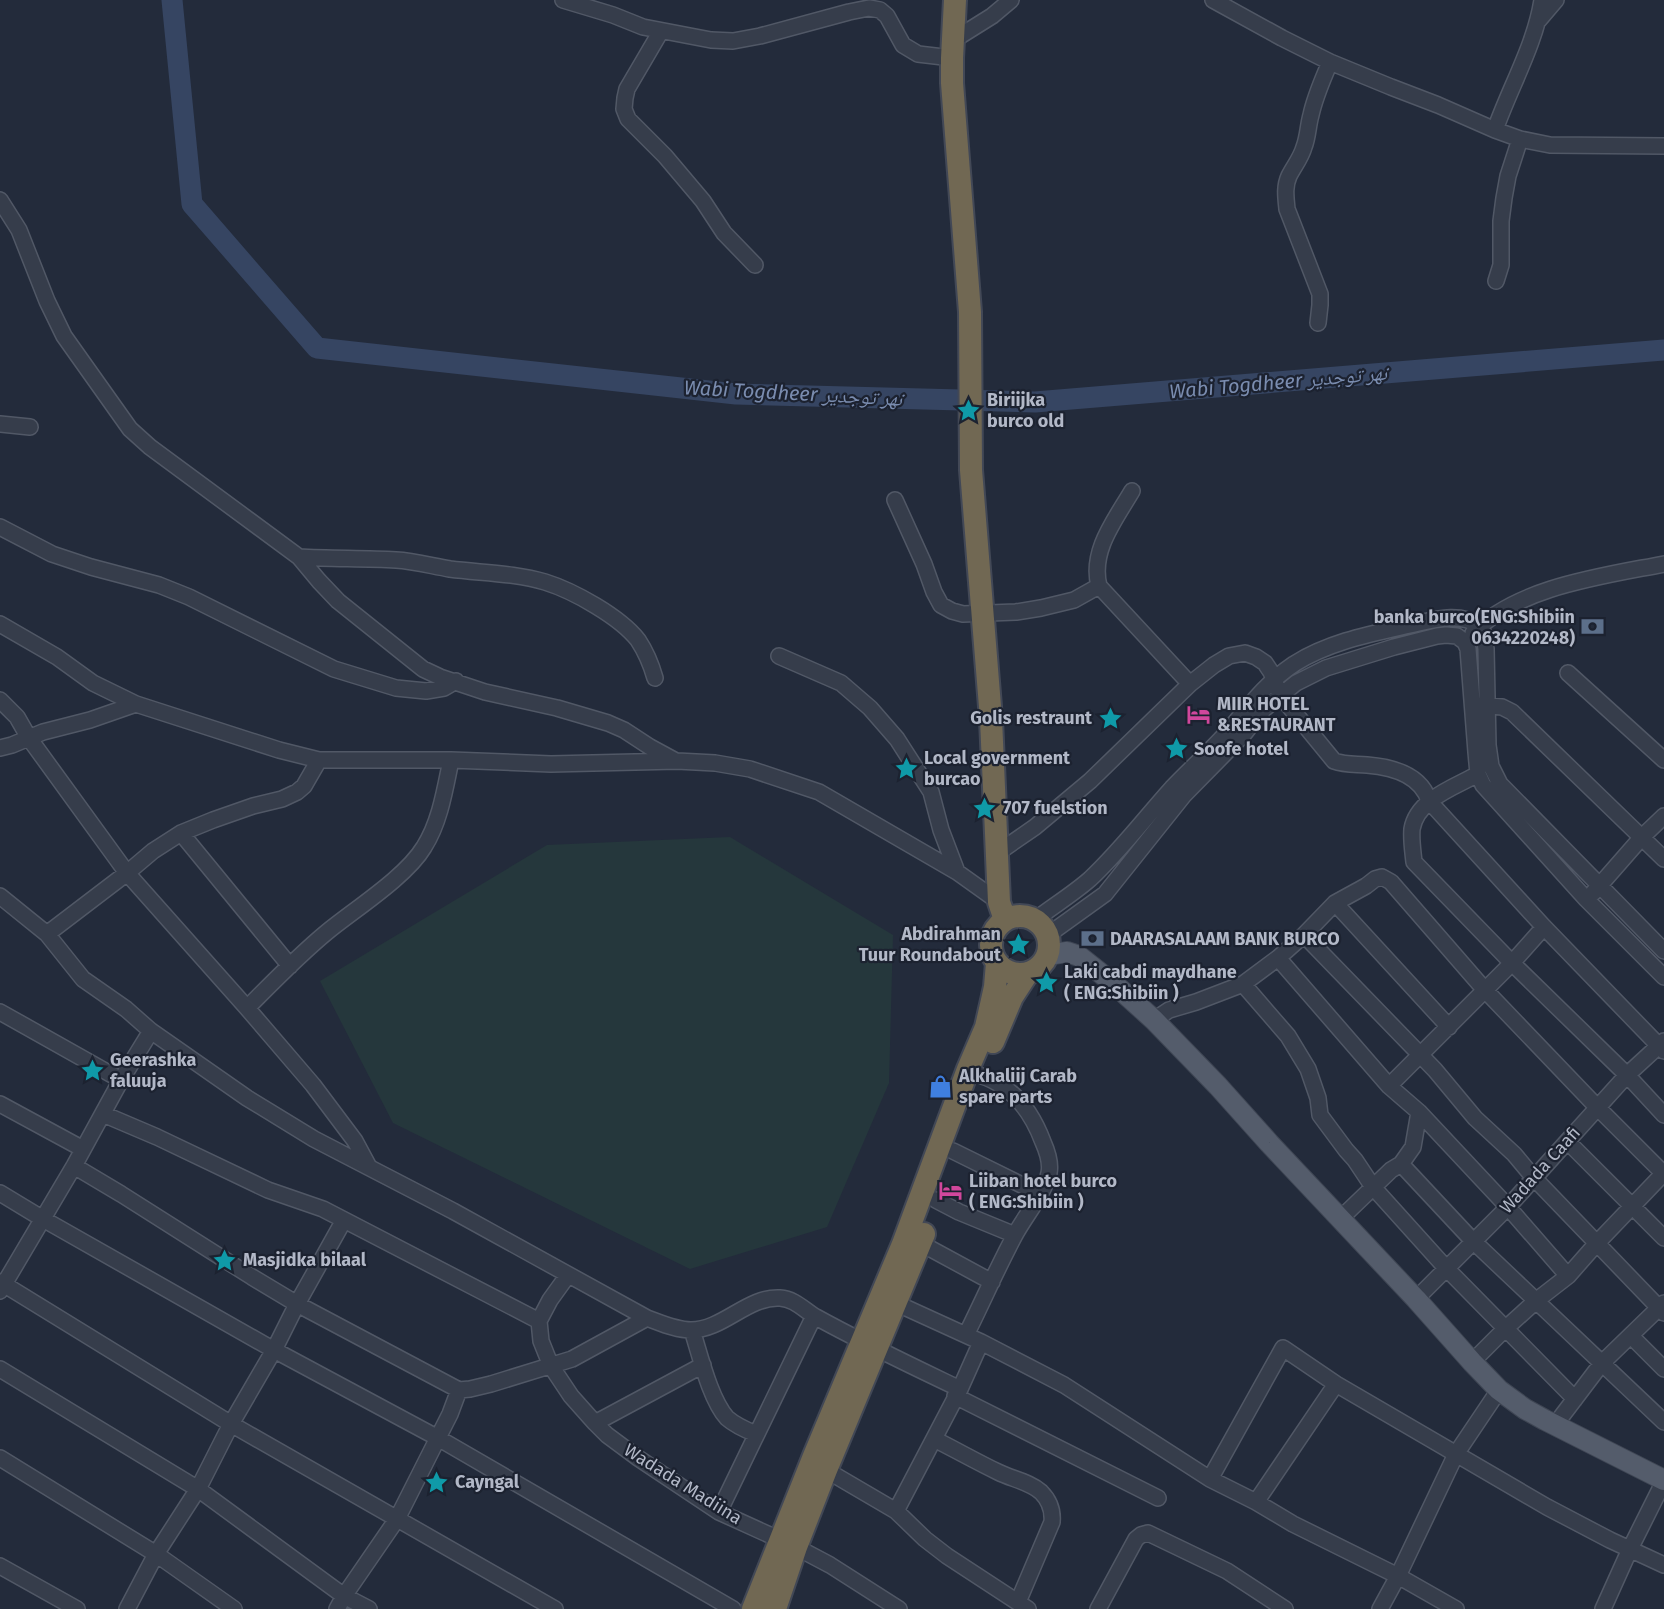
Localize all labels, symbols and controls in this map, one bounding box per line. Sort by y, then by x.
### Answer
water label: Wabi Togdheer نهر توجدير [1168,360,1391,403]
water label: Wabi Togdheer نهر توجدير [683,375,906,411]
place label: Biriijka burco old [987,389,1064,432]
place icon: Biriijka burco old [956,397,982,423]
place label: banka burco(ENG:Shibiin 0634220248) [1374,606,1575,649]
bank icon: banka burco(ENG:Shibiin 0634220248) [1580,614,1606,640]
place label: MIIR HOTEL &RESTAURANT [1217,693,1336,736]
hotel icon: MIIR HOTEL &RESTAURANT [1186,701,1212,727]
place icon: Golis restraunt [1097,705,1123,731]
place label: Golis restraunt [970,707,1093,729]
place icon: Soofe hotel [1163,736,1189,762]
place label: Soofe hotel [1194,738,1289,760]
place label: Local government burcao [924,747,1071,790]
place icon: Local government burcao [893,755,919,781]
place icon: 707 fuelstion [972,795,998,821]
place label: 707 fuelstion [1003,797,1108,819]
place label: Abdirahman Tuur Roundabout [859,923,1002,966]
bank icon: DAARASALAAM BANK BURCO [1079,926,1105,952]
place label: DAARASALAAM BANK BURCO [1110,928,1340,950]
place icon: Abdirahman Tuur Roundabout [1006,931,1032,957]
place label: Laki cabdi maydhane ( ENG:Shibiin ) [1064,961,1237,1004]
place icon: Laki cabdi maydhane ( ENG:Shibiin ) [1033,969,1059,995]
place label: Geerashka faluuja [110,1049,196,1092]
place icon: Geerashka faluuja [79,1057,105,1083]
place label: Alkhaliij Carab spare parts [958,1065,1077,1108]
shop icon: Alkhaliij Carab spare parts [928,1073,954,1099]
street label: Wadada Caafi [1495,1122,1585,1218]
place label: Liiban hotel burco ( ENG:Shibiin ) [969,1170,1117,1213]
hotel icon: Liiban hotel burco ( ENG:Shibiin ) [938,1178,964,1204]
place icon: Masjidka bilaal [212,1247,238,1273]
place label: Masjidka bilaal [243,1249,367,1271]
street label: Wadada Madiina [620,1439,746,1529]
place icon: Cayngal [424,1469,450,1495]
place label: Cayngal [455,1471,520,1493]

